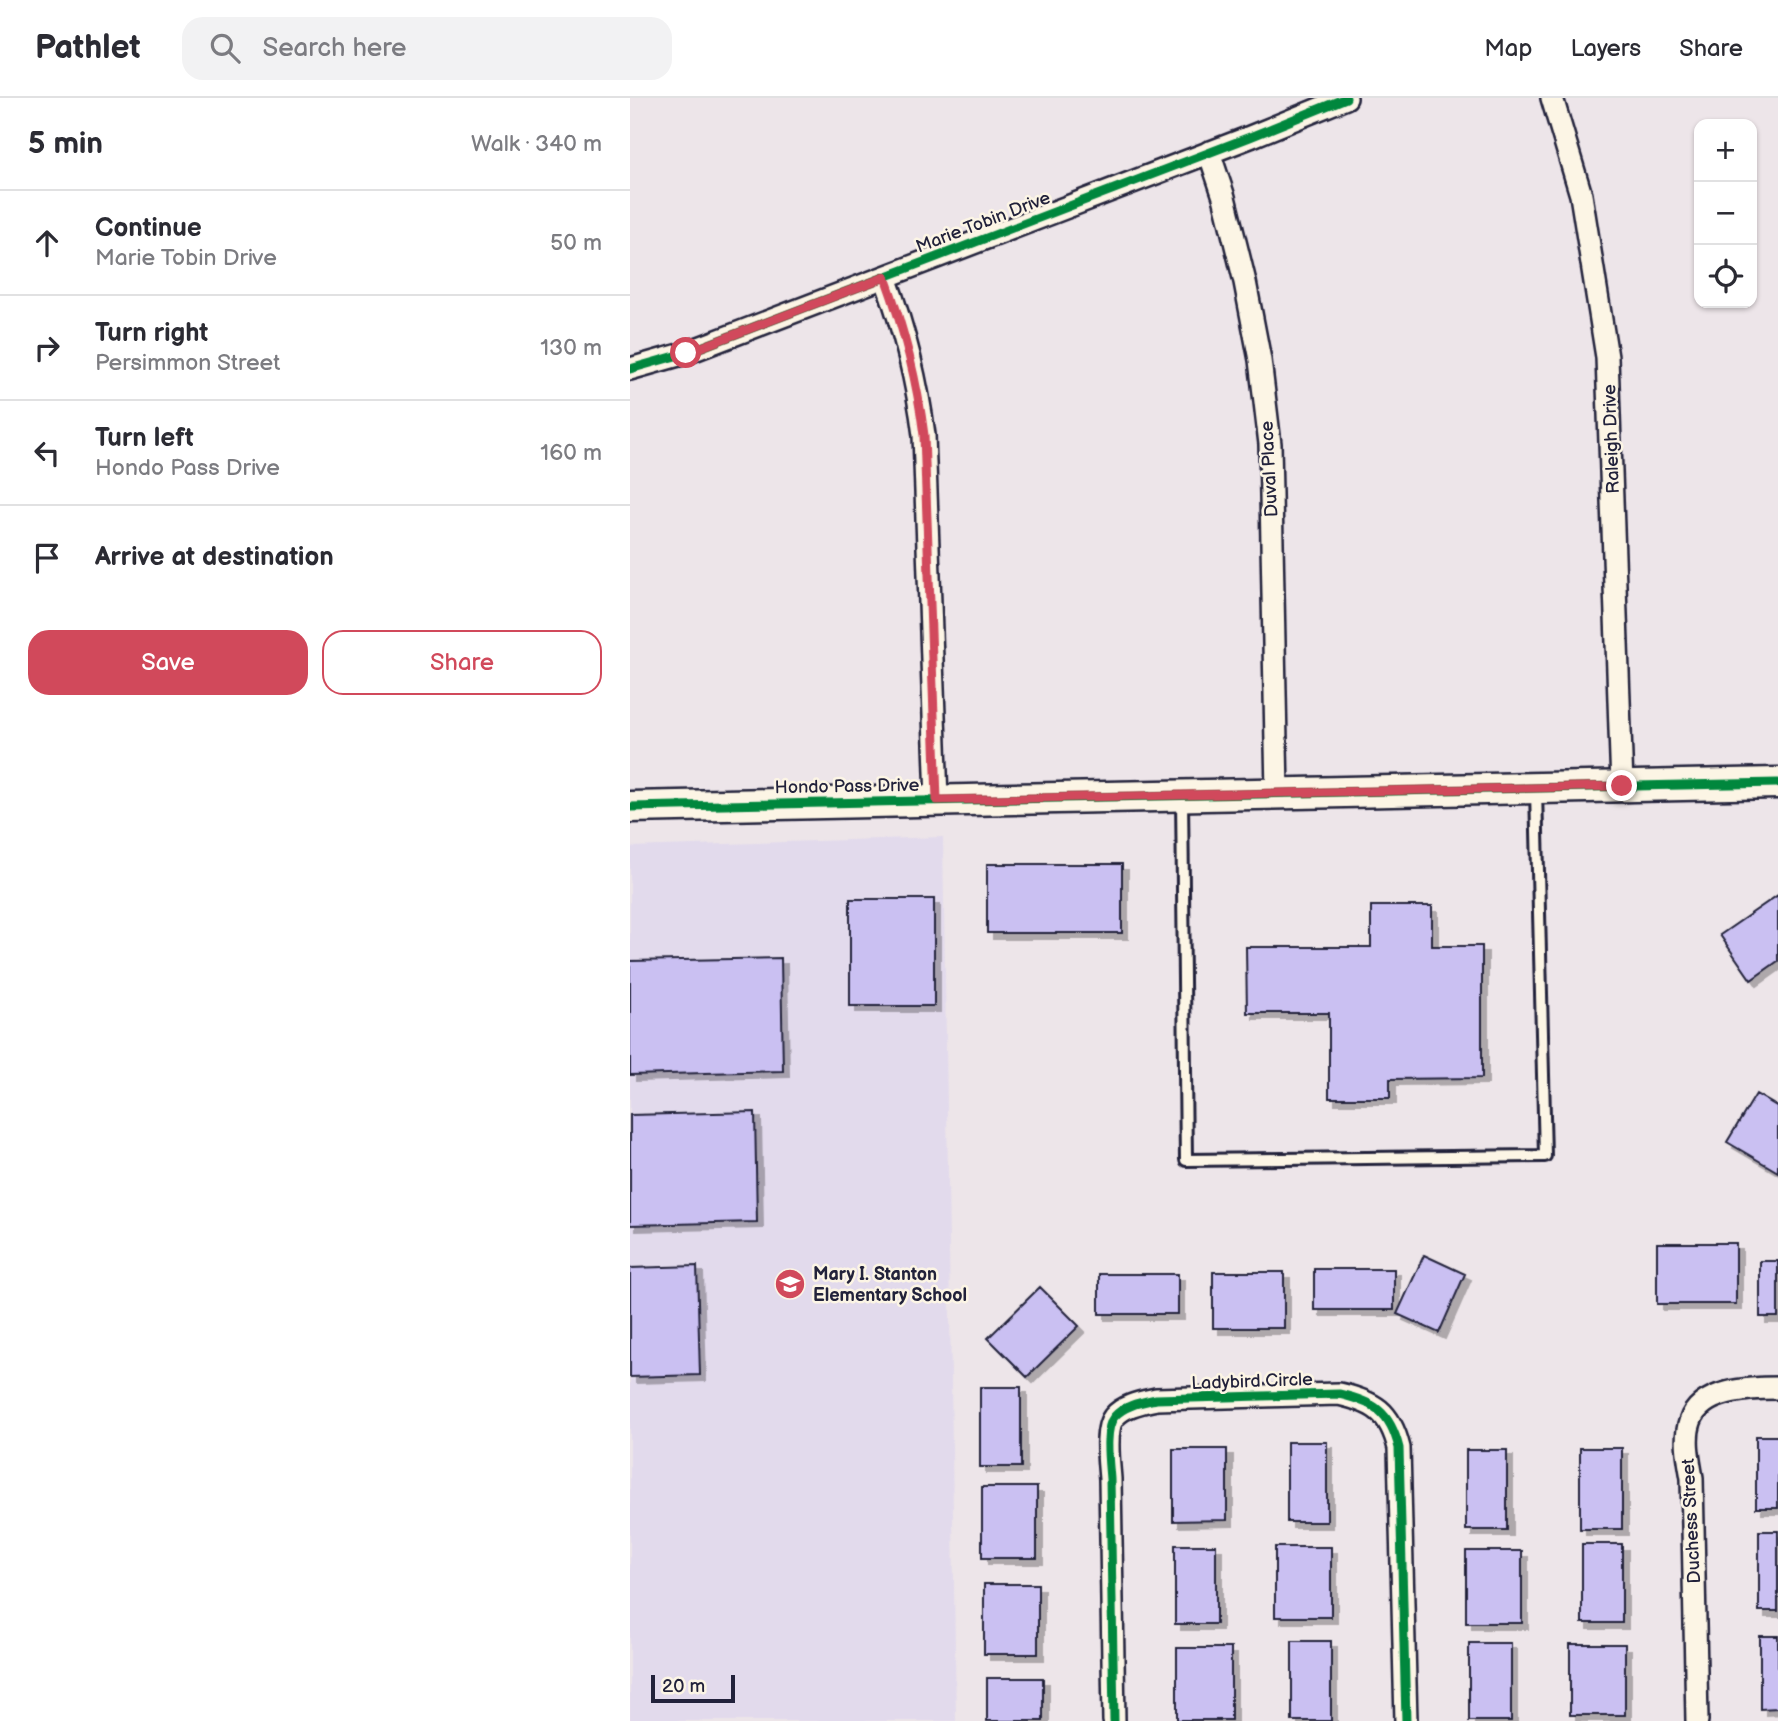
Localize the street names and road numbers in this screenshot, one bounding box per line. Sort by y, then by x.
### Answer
street label: Marie Tobin Drive [913,187,1054,258]
street label: Raleigh Drive [1599,384,1624,494]
street label: Duval Place [1256,420,1283,518]
street label: Hondo Pass Drive [774,775,920,798]
street label: Ladybird Circle [1191,1369,1313,1394]
street label: Duchess Street [1678,1457,1705,1584]

